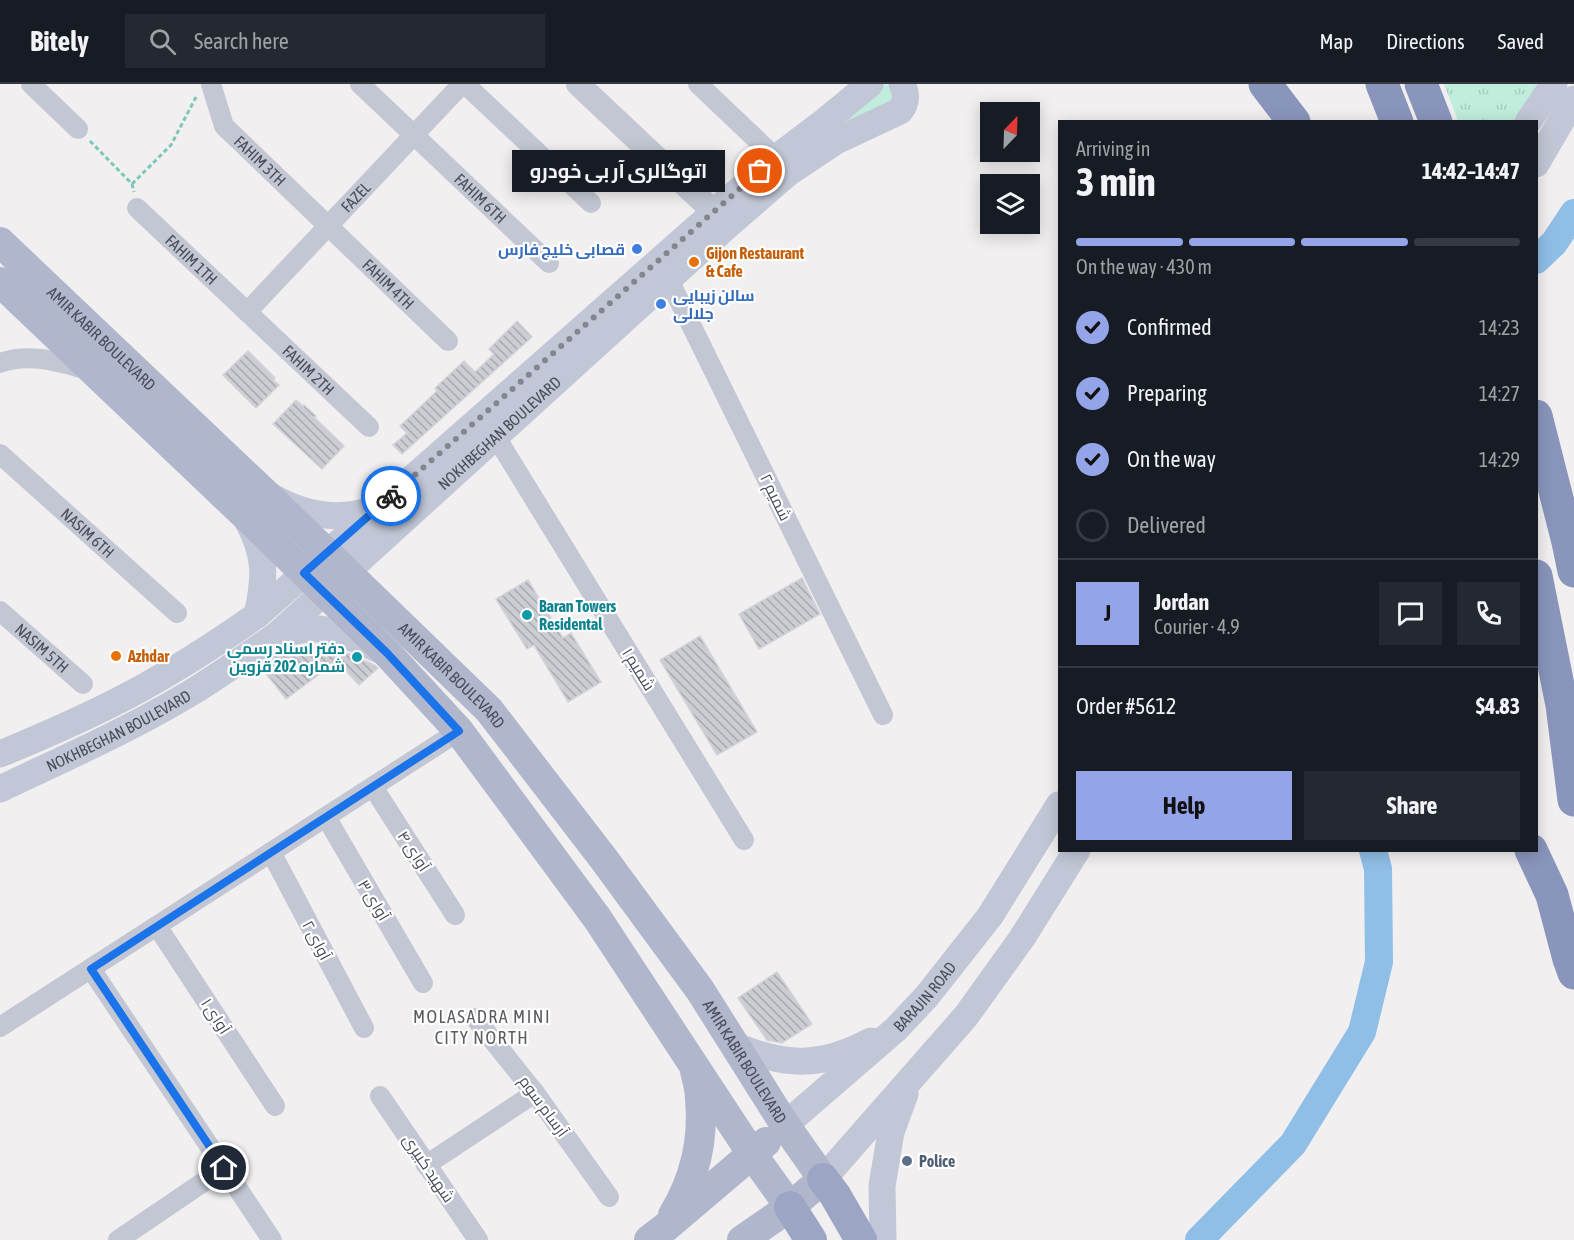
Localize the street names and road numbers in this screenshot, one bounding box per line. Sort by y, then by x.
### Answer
street label: FAHIM 3TH [231,132,289,189]
street label: FAHIM 6TH [451,170,510,227]
street label: FAZEL [337,178,374,216]
street label: FAHIM 1TH [162,231,221,288]
street label: FAHIM 4TH [359,255,418,313]
street label: AMIR KABIR BOULEVARD [44,283,159,394]
street label: FAHIM 2TH [279,341,338,399]
street label: NOKHBEGHAN BOULEVARD [434,373,564,493]
street label: شمیم ۲ [754,471,795,525]
street label: NASIM 6TH [58,504,118,561]
street label: AMIR KABIR BOULEVARD [395,619,509,732]
street label: NASIM 5TH [12,620,72,676]
street label: شمیم ۱ [617,645,659,695]
street label: NOKHBEGHAN BOULEVARD [43,686,194,775]
street label: آوای ۴ [393,827,434,876]
street label: آوای ۳ [353,876,394,925]
street label: آوای ۲ [297,917,335,964]
street label: BARAJIN ROAD [890,958,959,1035]
street label: آوای ۱ [196,995,234,1039]
street label: AMIR KABIR BOULEVARD [700,997,791,1127]
street label: آرسام سوم [513,1072,573,1142]
street label: شهید کبیری [398,1131,458,1206]

